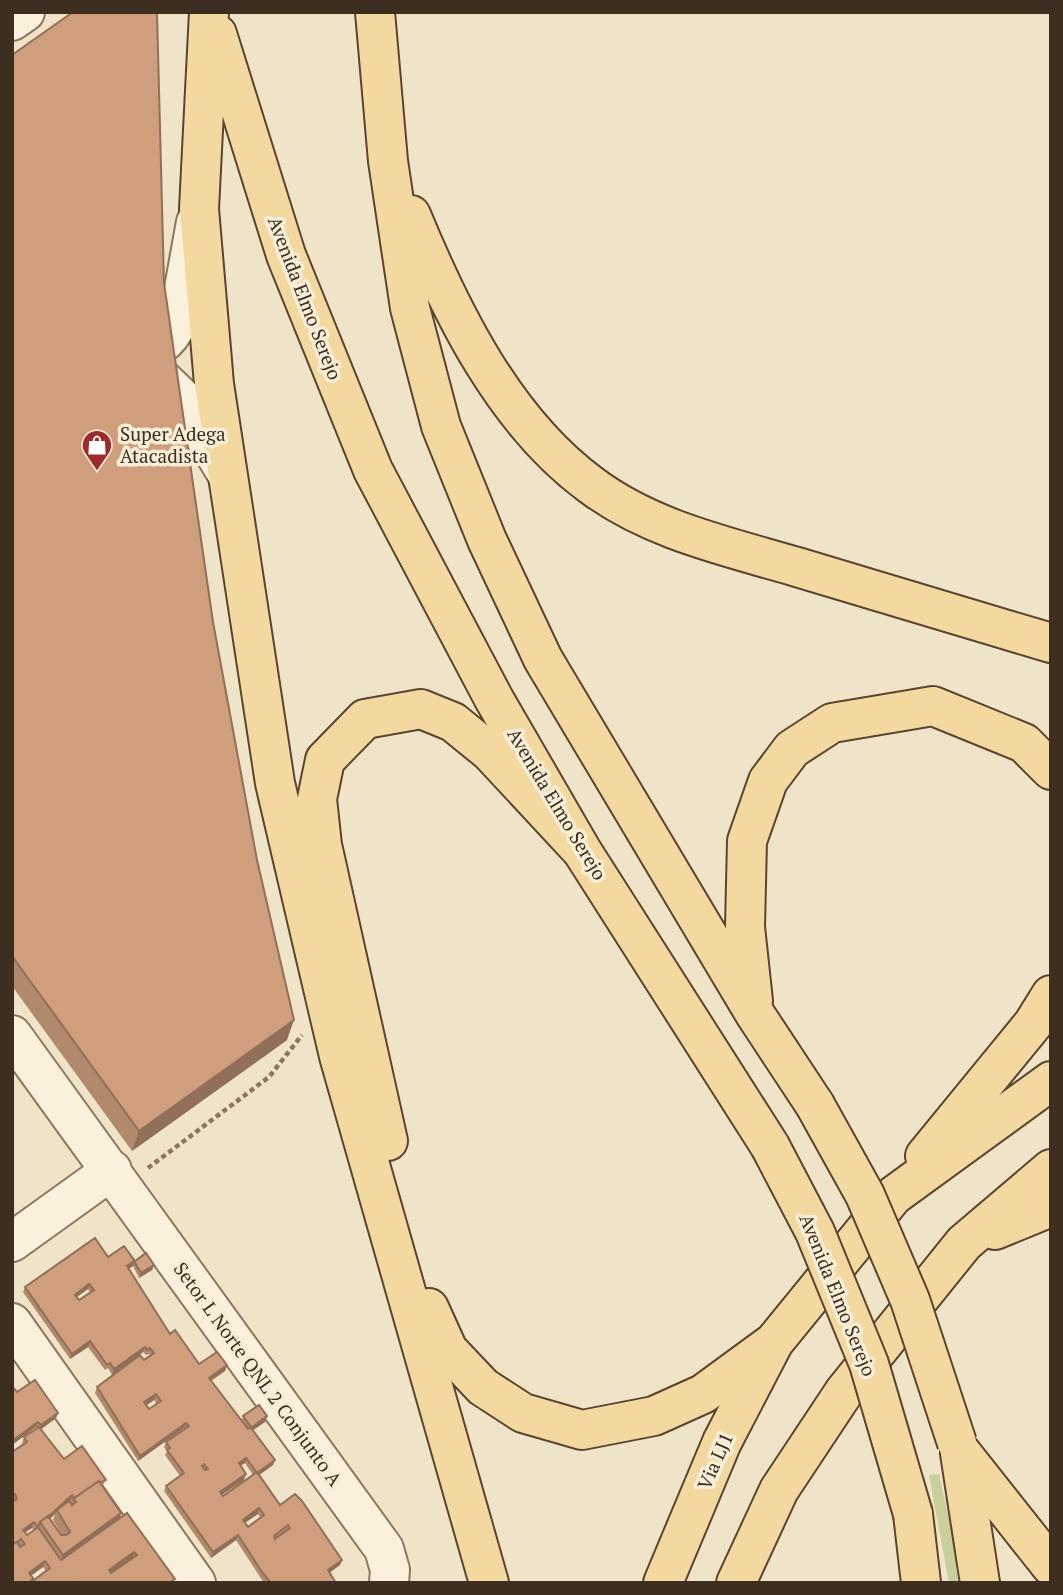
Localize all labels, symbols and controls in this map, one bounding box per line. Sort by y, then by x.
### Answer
street label: Avenida Elmo Serejo [263,213,348,383]
place label: Super Adega Atacadista [120,421,226,468]
shop icon: Super Adega Atacadista [80,428,114,472]
street label: Avenida Elmo Serejo [502,723,613,884]
street label: Avenida Elmo Serejo [794,1210,882,1380]
street label: Setor L Norte QNL 2 Conjunto A [169,1257,348,1491]
street label: Via LJ1 [691,1428,738,1493]

